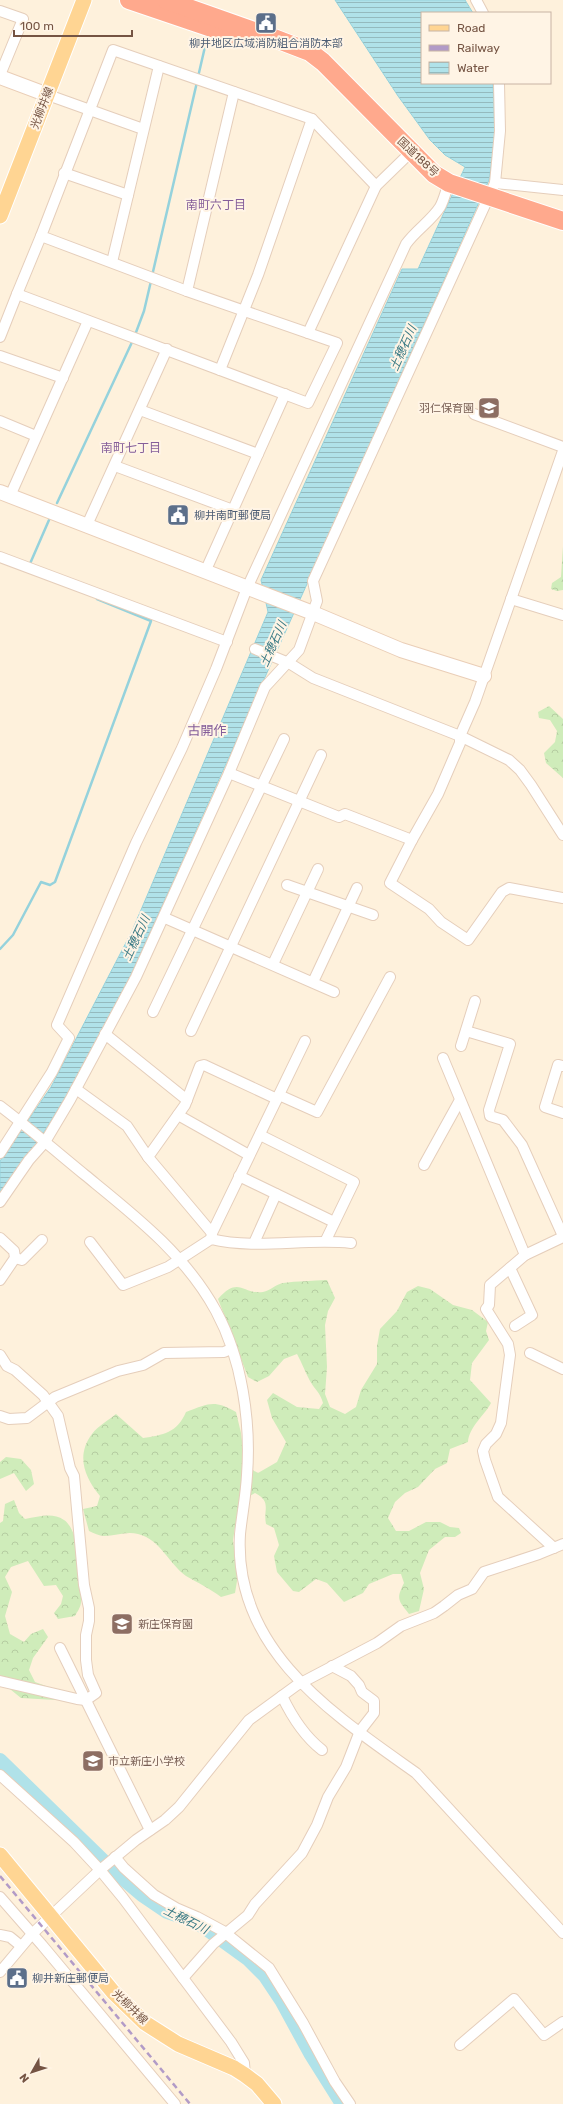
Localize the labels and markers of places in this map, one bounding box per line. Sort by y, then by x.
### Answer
public building icon: 柳井地区広域消防組合消防本部 [253,10,279,36]
place label: 柳井地区広域消防組合消防本部 [189,37,343,50]
school or university icon: 羽仁保育園 [476,395,502,421]
place label: 羽仁保育園 [419,402,474,415]
public building icon: 柳井南町郵便局 [165,502,191,528]
place label: 柳井南町郵便局 [194,509,271,522]
school or university icon: 新庄保育園 [109,1611,135,1637]
place label: 新庄保育園 [138,1618,193,1631]
school or university icon: 市立新庄小学校 [80,1748,106,1774]
place label: 市立新庄小学校 [108,1755,185,1768]
public building icon: 柳井新庄郵便局 [4,1965,30,1991]
place label: 柳井新庄郵便局 [32,1972,109,1985]

